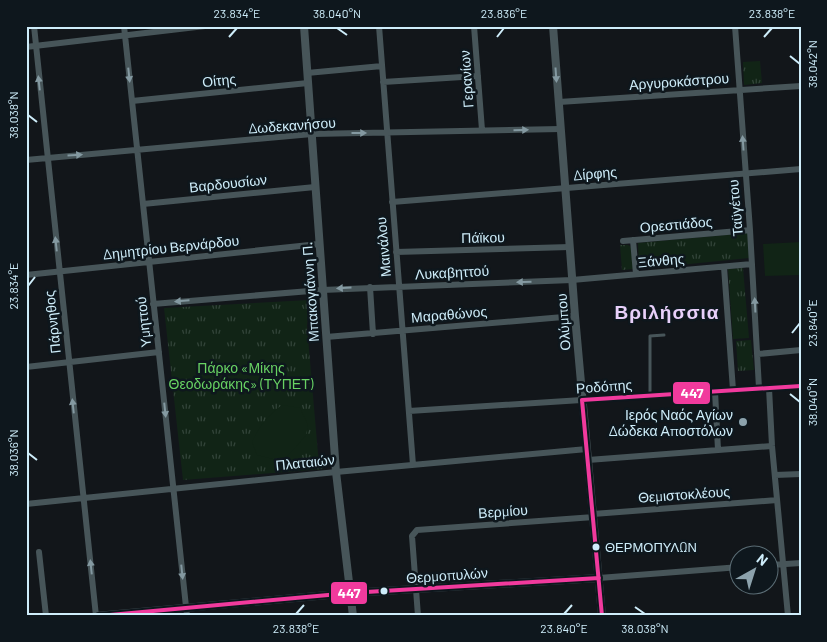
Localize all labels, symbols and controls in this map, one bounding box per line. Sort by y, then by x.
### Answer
text: 23.834°E [214,6,260,20]
text: 38.040°N [313,6,361,20]
text: 23.836°E [481,6,527,20]
text: 23.838°E [749,6,795,20]
text: 38.042°N [805,40,819,88]
street label: Γερανίων [455,49,477,109]
one-way arrow [125,67,133,83]
one-way arrow [553,67,561,83]
street label: Αργυροκάστρου [628,69,730,93]
street label: Οίτης [201,70,237,90]
one-way arrow [35,74,43,90]
text: 38.038°N [6,91,20,139]
street label: Δωδεκανήσου [248,113,336,137]
one-way arrow [513,125,529,133]
one-way arrow [351,129,367,137]
one-way arrow [738,135,746,151]
one-way arrow [67,151,83,159]
street label: Δίρφης [573,163,618,183]
street label: Βαρδουσίων [188,170,268,196]
street label: Ταϋγέτου [724,179,746,237]
street label: Ορεστιάδος [639,212,713,236]
street label: Μαινάλου [372,216,394,278]
street label: Πάϊκου [461,228,505,246]
street label: Δημητρίου Βερνάρδου [102,231,240,263]
one-way arrow [52,236,60,252]
street label: Μπακογιάννη Π. [298,241,322,343]
street label: Ξάνθης [637,249,685,270]
street label: Λυκαβηττού [415,262,489,282]
text: 23.834°E [6,263,20,309]
one-way arrow [515,278,531,286]
one-way arrow [336,285,352,293]
street label: Πάρνηθος [40,289,64,354]
street label: Ολύμπου [553,293,573,351]
street label: Υμηττού [132,296,154,348]
one-way arrow [750,297,758,313]
one-way arrow [174,298,190,306]
text: 23.840°E [805,299,819,347]
district label: Βριλήσσια [615,300,719,323]
street label: Μαραθώνος [410,302,488,326]
park label: Πάρκο «Μίκης Θεοδωράκης» (ΤΥΠΕΤ) [169,359,314,392]
street label: Ροδόπης [575,376,633,396]
text: 38.040°N [805,378,819,426]
line badge: 447 [672,381,711,405]
text: 447 [681,384,703,401]
one-way arrow [69,397,77,413]
one-way arrow [161,403,169,419]
place label: Ιερός Ναός Αγίων Δώδεκα Αποστόλων [609,406,733,439]
marker: Ιερός Ναός Αγίων Δώδεκα Αποστόλων [737,416,749,428]
text: 38.036°N [6,429,20,477]
street label: Πλαταιών [275,450,335,474]
street label: Θεμιστοκλέους [637,482,731,506]
street label: Βερμίου [478,501,528,521]
place label: ΘΕΡΜΟΠΥΛΩΝ [605,539,697,555]
marker: ΘΕΡΜΟΠΥΛΩΝ [591,542,601,552]
north arrow [730,544,780,594]
text: N [754,550,771,569]
one-way arrow [87,559,95,575]
one-way arrow [178,564,186,580]
street label: Θερμοπυλών [406,564,488,586]
line badge: 447 [330,581,368,605]
text: 447 [338,584,360,601]
unlabelled marker [379,586,389,596]
text: 23.838°E [273,621,319,635]
text: 23.840°E [540,621,588,635]
text: 38.038°N [621,621,669,635]

